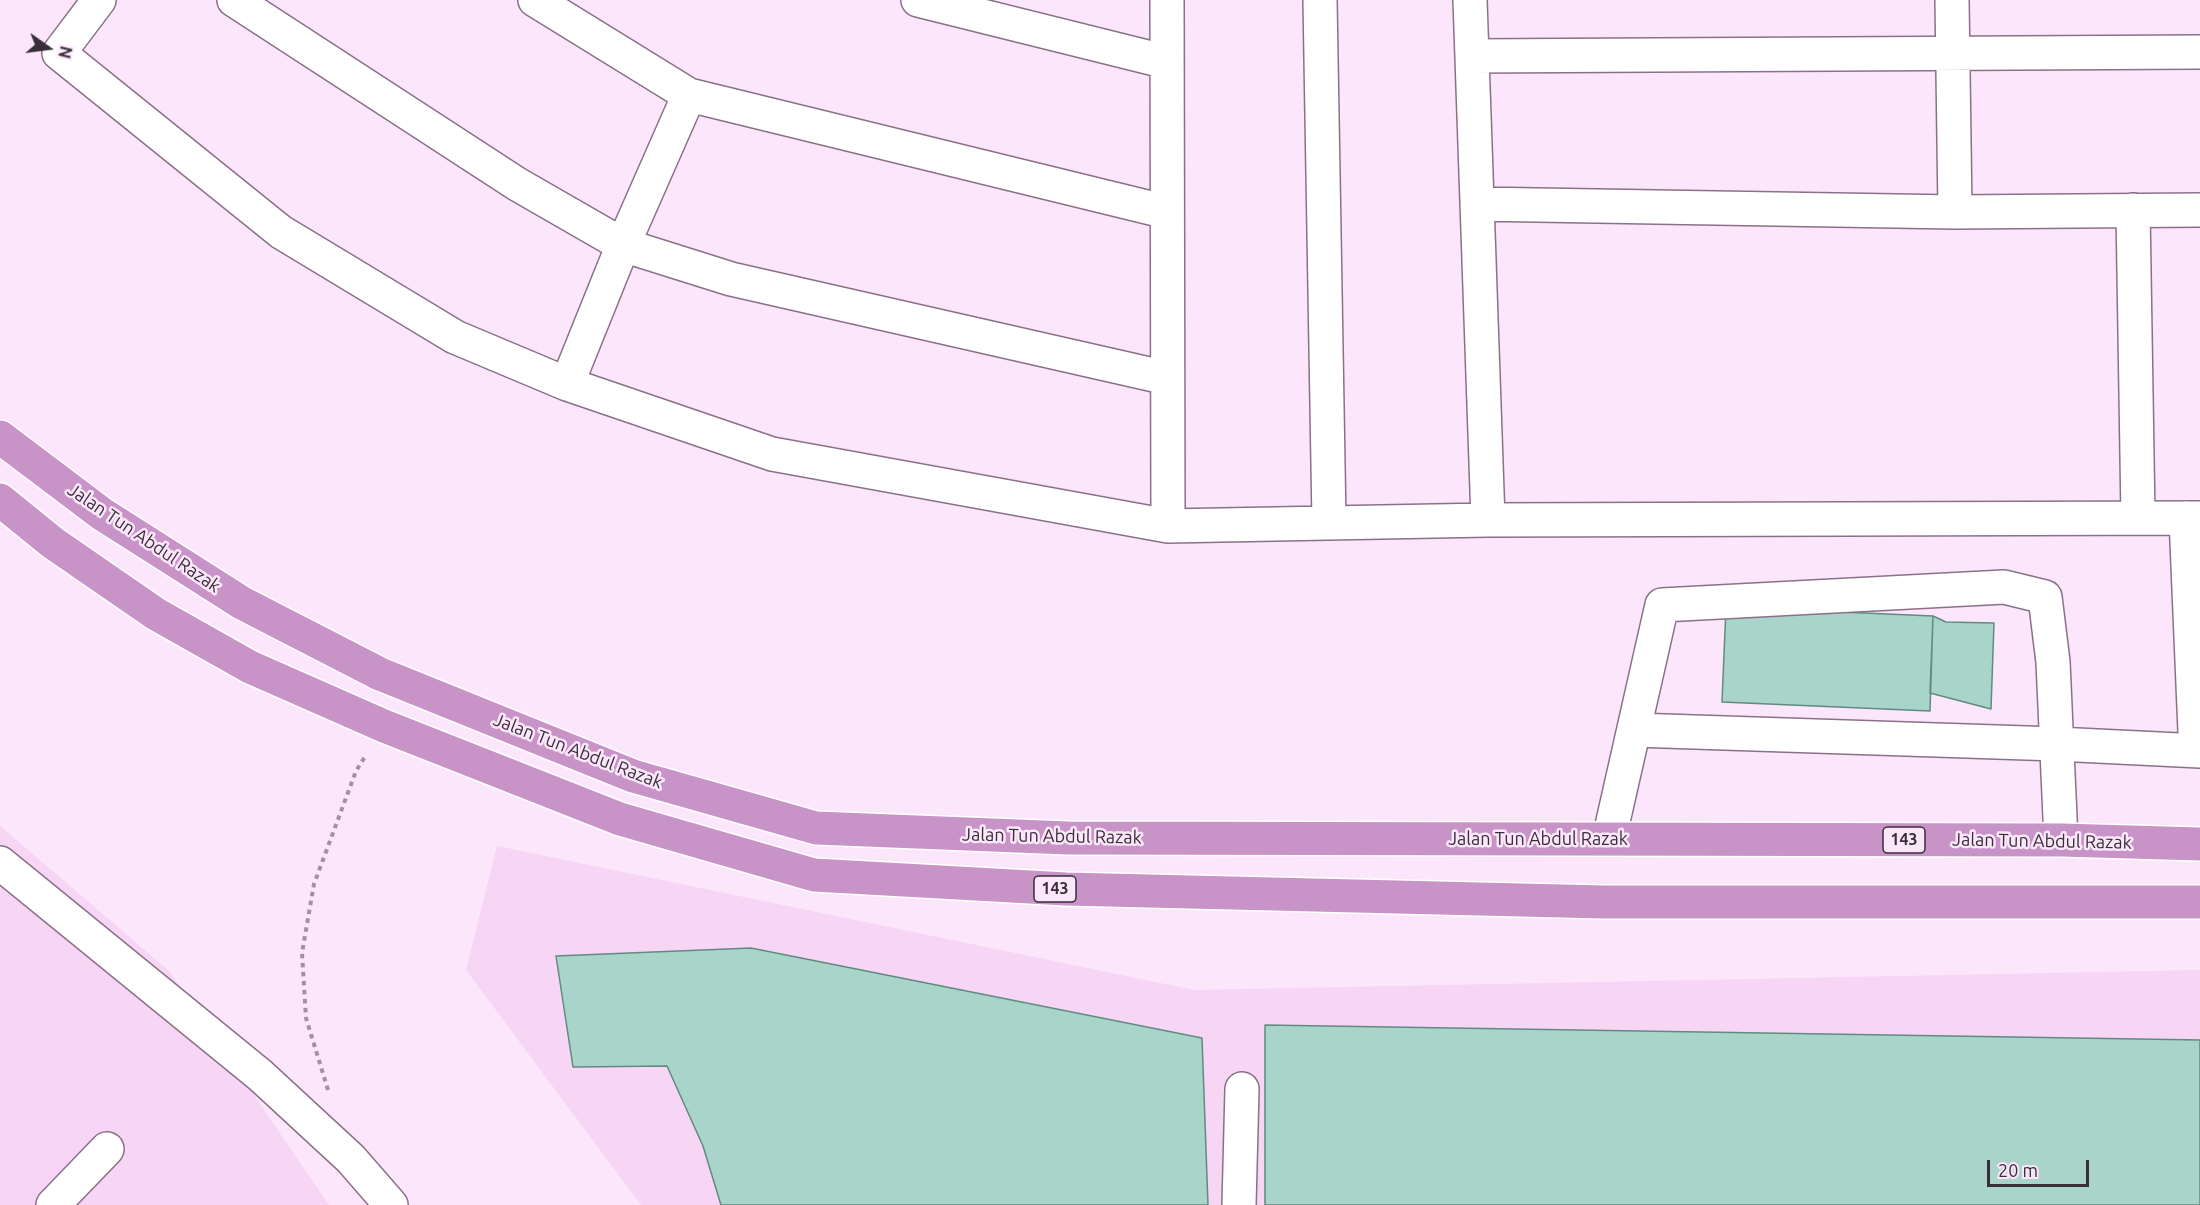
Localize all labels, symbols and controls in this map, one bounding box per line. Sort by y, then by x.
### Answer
north arrow [18,18,78,78]
text: N [55,44,76,60]
street label: Jalan Tun Abdul Razak [64,479,224,597]
street label: Jalan Tun Abdul Razak [490,709,666,793]
street label: Jalan Tun Abdul Razak [962,824,1142,848]
road number: 143 [1883,827,1925,853]
street label: Jalan Tun Abdul Razak [1448,828,1628,850]
street label: Jalan Tun Abdul Razak [1952,829,2132,853]
road number: 143 [1034,876,1076,902]
scale bar [1990,1148,2092,1186]
text: 20 m [1998,1160,2038,1180]

